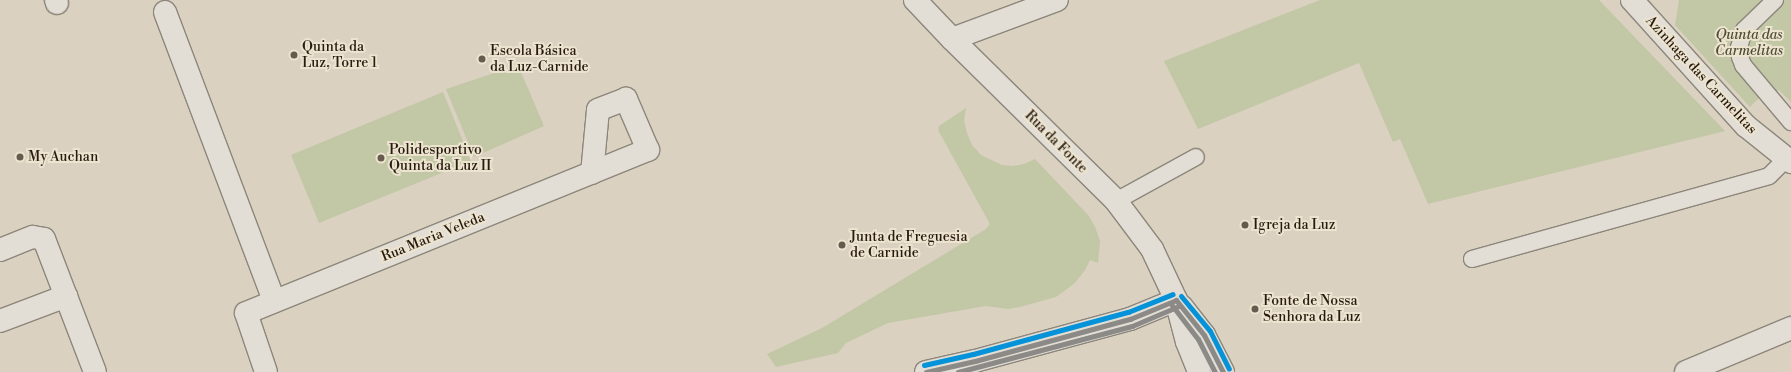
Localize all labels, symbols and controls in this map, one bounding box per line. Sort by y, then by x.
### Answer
street label: Azinhaga das Carmelitas [1642,12,1760,138]
park label: Quinta das Carmelitas [1715,27,1783,60]
place label: Quinta da Luz, Torre 1 [302,39,377,72]
place label: Escola Básica da Luz-Carnide [490,43,589,76]
marker: Quinta da Luz, Torre 1 [289,50,299,60]
marker: Escola Básica da Luz-Carnide [477,54,487,64]
street label: Rua da Fonte [1021,107,1091,177]
place label: Polidesportivo Quinta da Luz II [389,142,491,174]
place label: My Auchan [28,149,98,165]
marker: My Auchan [15,152,25,162]
marker: Polidesportivo Quinta da Luz II [376,153,386,163]
street label: Rua Maria Veleda [379,209,487,265]
place label: Igreja da Luz [1253,217,1335,233]
marker: Igreja da Luz [1240,220,1250,230]
place label: Junta de Freguesia de Carnide [850,229,968,262]
marker: Junta de Freguesia de Carnide [837,240,847,250]
place label: Fonte de Nossa Senhora da Luz [1263,293,1361,326]
marker: Fonte de Nossa Senhora da Luz [1250,304,1260,314]

